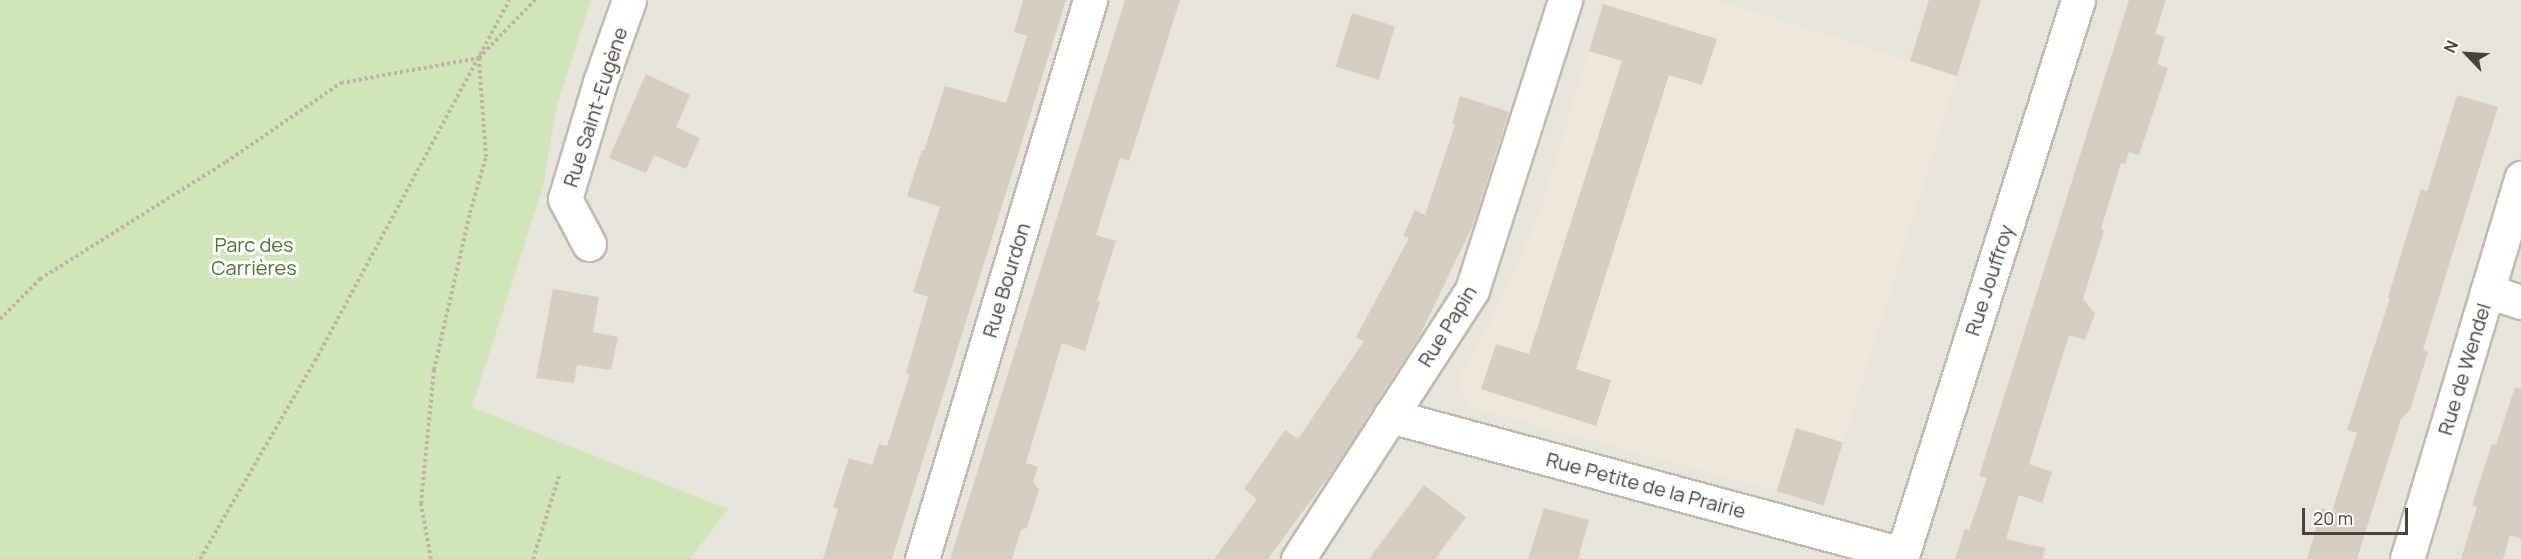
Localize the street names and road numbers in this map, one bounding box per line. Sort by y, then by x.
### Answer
street label: Rue Saint-Eugène [558,24,632,190]
street label: Rue Bourdon [977,220,1035,340]
street label: Rue Jouffroy [1960,221,2018,339]
street label: Rue Papin [1413,281,1481,371]
street label: Rue de Wendel [2433,300,2495,438]
street label: Rue Petite de la Prairie [1544,447,1748,523]

